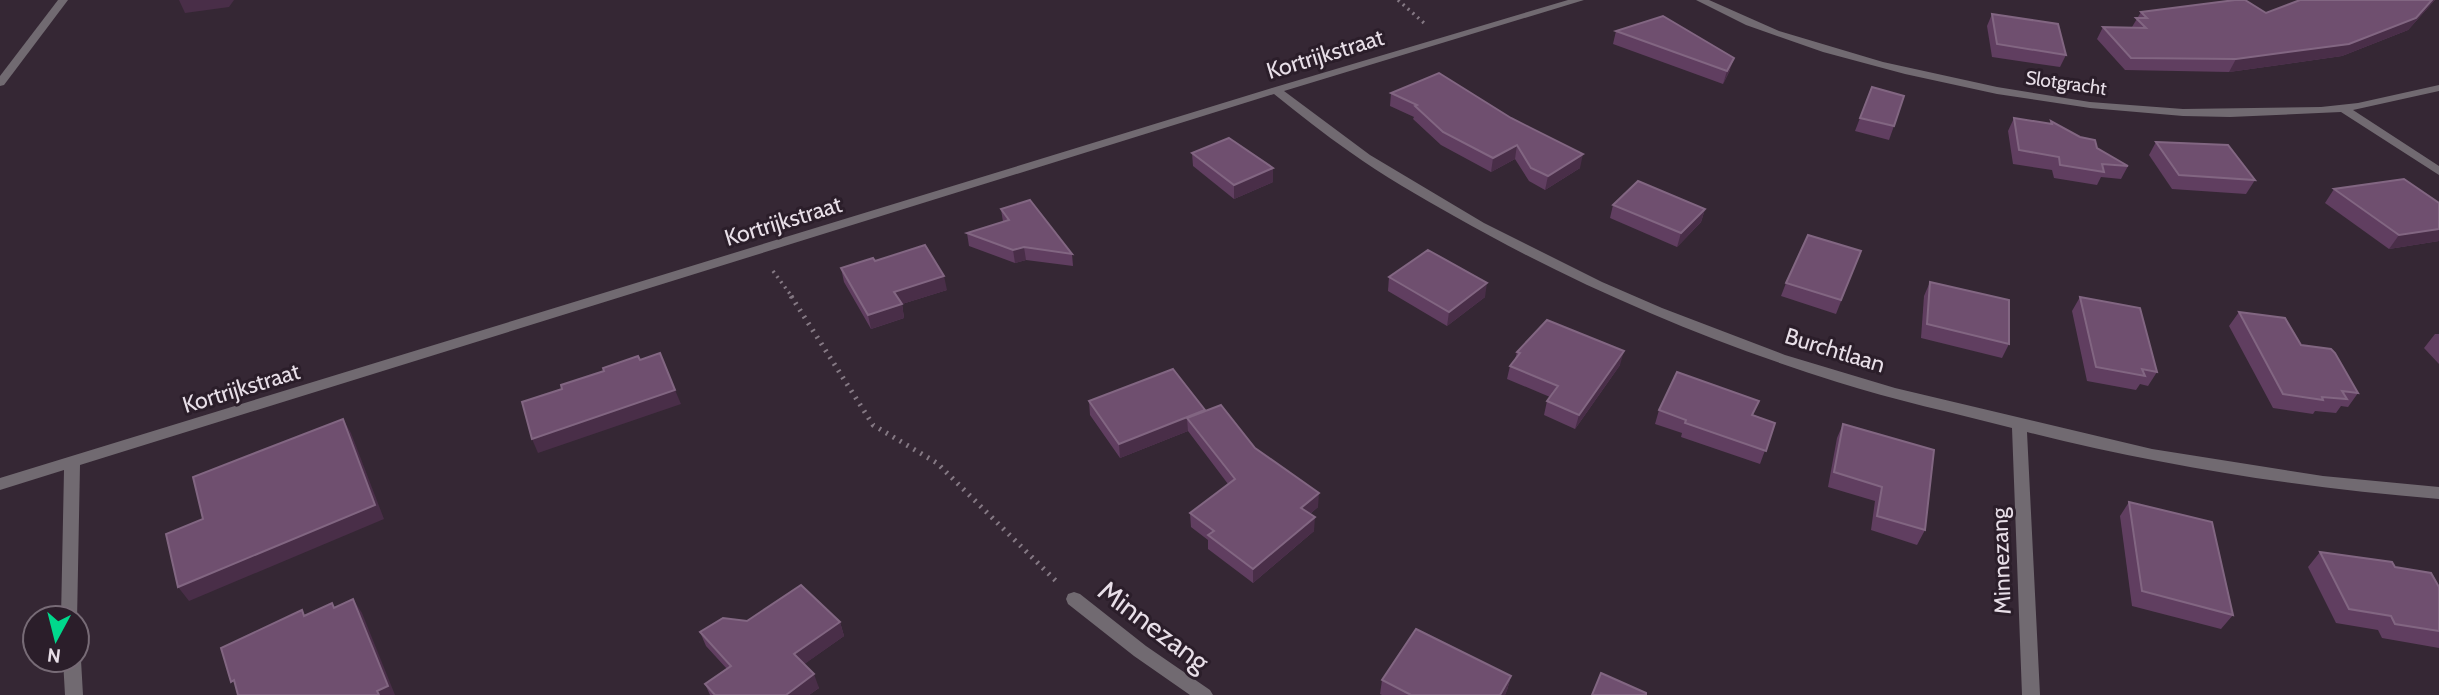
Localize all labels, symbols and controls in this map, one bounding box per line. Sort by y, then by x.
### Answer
street label: Kortrijkstraat [1263,23,1387,85]
street label: Slotgracht [2024,66,2109,100]
street label: Kortrijkstraat [721,190,845,252]
street label: Burchtlaan [1781,321,1889,379]
street label: Kortrijkstraat [179,357,303,419]
street label: Minnezang [1985,507,2017,615]
street label: Minnezang [1092,573,1217,679]
north arrow [21,604,91,674]
text: N [46,643,62,668]

